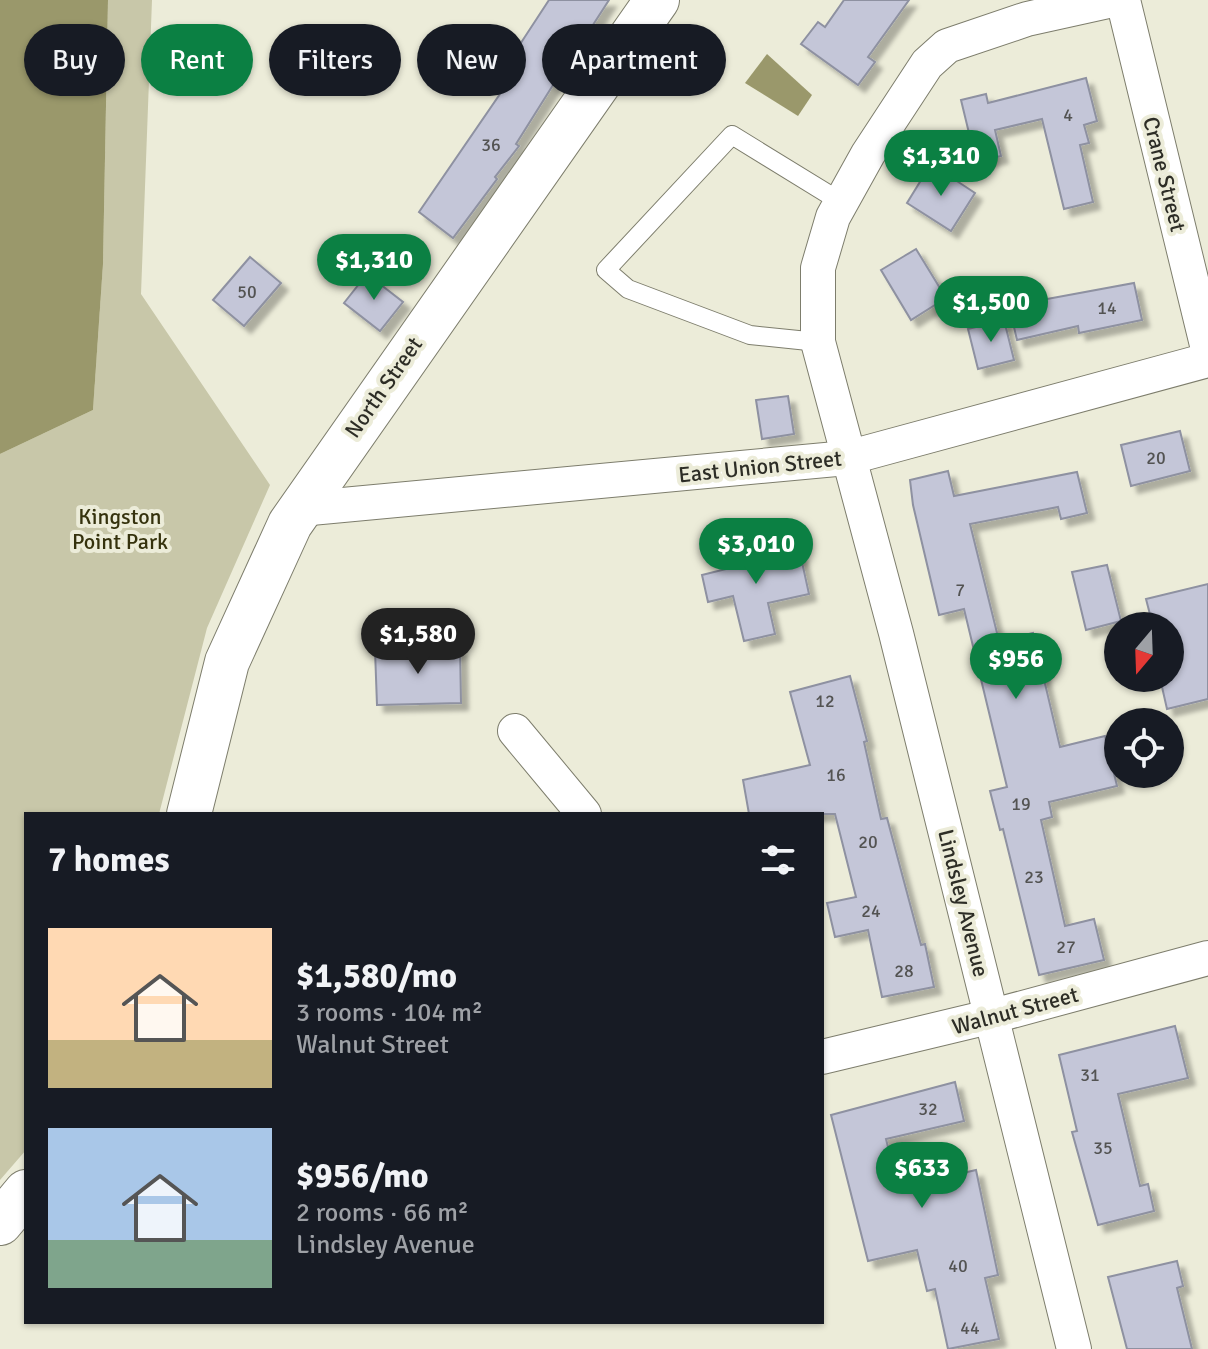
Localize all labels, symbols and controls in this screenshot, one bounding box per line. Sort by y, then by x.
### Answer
chip: Buy [24,24,125,96]
chip: Rent [141,24,253,96]
chip: Filters [269,24,401,96]
chip: New [417,24,526,96]
chip: Apartment [542,24,726,96]
house number: 4 [1063,104,1073,126]
street label: Crane Street [1137,114,1192,235]
pin: $1,310 [876,130,1006,198]
house number: 36 [481,134,501,156]
text: $1,310 [902,140,980,172]
pin: $1,310 [309,234,439,302]
text: $1,310 [335,244,413,276]
pin: $1,500 [926,276,1056,344]
house number: 50 [237,281,257,303]
text: $1,500 [952,286,1030,318]
house number: 14 [1097,297,1117,319]
street label: North Street [339,331,428,443]
street label: East Union Street [677,444,843,488]
house number: 20 [1146,447,1166,469]
park label: Kingston Point Park [72,503,168,555]
pin: $3,010 [691,518,821,586]
text: $3,010 [717,528,795,560]
house number: 7 [955,579,965,601]
pin: $1,580 [353,608,483,676]
north arrow [1104,612,1184,692]
map controls [1104,612,1184,788]
text: $1,580 [379,618,457,650]
pin: $956 [969,633,1063,701]
text: $956 [988,643,1044,675]
house number: 12 [815,690,835,712]
button: locate [1104,708,1184,788]
house number: 16 [826,764,846,786]
house number: 19 [1011,793,1031,815]
street label: Lindsley Avenue [932,826,995,980]
house number: 20 [858,831,878,853]
icon: filters [756,838,800,882]
text: 7 homes [48,839,169,881]
house number: 23 [1024,866,1044,888]
house number: 24 [861,900,881,922]
house number: 27 [1056,936,1076,958]
text: $1,580/mo [296,955,457,997]
icon: home [112,960,208,1056]
house number: 28 [894,960,914,982]
street label: Walnut Street [949,981,1081,1040]
text: 3 rooms · 104 m² [296,997,483,1029]
text: Walnut Street [296,1029,449,1061]
house number: 31 [1080,1064,1100,1086]
house number: 32 [918,1098,938,1120]
house number: 35 [1093,1137,1113,1159]
pin: $633 [875,1142,969,1210]
text: $633 [894,1152,950,1184]
text: $956/mo [296,1155,429,1197]
icon: home [112,1160,208,1256]
text: 2 rooms · 66 m² [296,1197,469,1229]
text: Lindsley Avenue [296,1229,475,1261]
house number: 40 [948,1255,968,1277]
house number: 44 [960,1317,980,1339]

